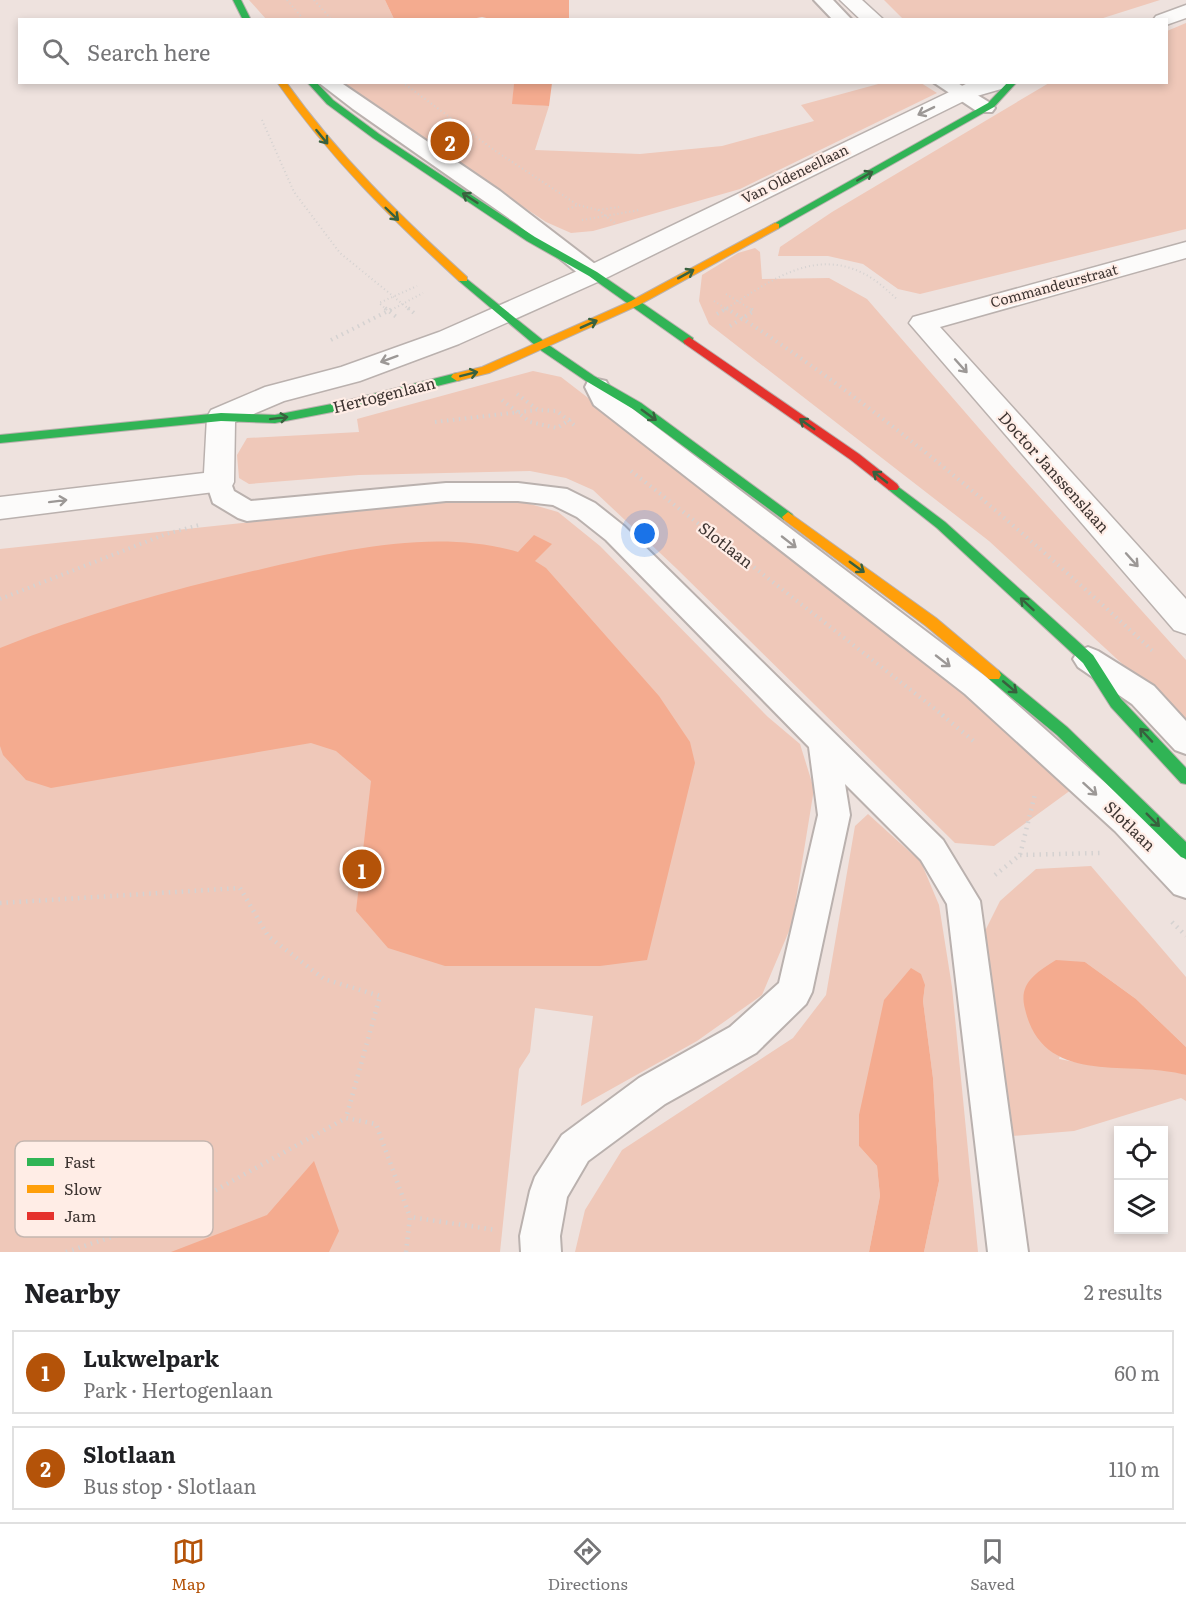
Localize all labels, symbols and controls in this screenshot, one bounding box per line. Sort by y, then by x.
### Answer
search box [18,18,1168,84]
icon: search [39,35,72,68]
text: Search here [87,35,210,68]
one-way arrow [917,105,935,117]
pin: 2 [430,118,470,164]
one-way arrow [315,129,329,144]
street label: Van Oldeneellaan [738,139,851,208]
one-way arrow [856,170,873,182]
one-way arrow [462,192,479,204]
one-way arrow [385,207,400,221]
street label: Commandeurstraat [988,258,1120,312]
one-way arrow [677,268,694,280]
one-way arrow [579,317,597,329]
one-way arrow [381,355,399,366]
one-way arrow [954,359,968,374]
one-way arrow [459,367,478,379]
street label: Hertogenlaan [330,370,438,418]
street label: Doctor Janssenslaan [993,405,1116,538]
one-way arrow [640,409,656,421]
one-way arrow [269,412,289,423]
one-way arrow [800,418,816,430]
one-way arrow [872,470,888,483]
one-way arrow [48,496,68,507]
street label: Slotlaan [694,515,759,573]
your location [630,519,659,548]
one-way arrow [781,535,797,548]
one-way arrow [1125,552,1139,567]
one-way arrow [848,561,864,573]
one-way arrow [1020,597,1035,611]
one-way arrow [935,654,951,667]
one-way arrow [1002,681,1018,694]
one-way arrow [1139,728,1153,743]
one-way arrow [1083,782,1098,796]
street label: Slotlaan [1100,795,1162,856]
one-way arrow [1146,813,1161,827]
pin: 1 [342,846,382,892]
map controls [1114,1126,1168,1234]
button: locate [1114,1126,1168,1180]
legend [15,1141,213,1237]
text: Fast [64,1149,96,1173]
text: Slow [64,1176,102,1200]
button: layers [1114,1180,1168,1234]
text: Jam [64,1203,97,1227]
text: Nearby [24,1272,120,1311]
text: 2 results [1084,1276,1162,1306]
text: Lukwelpark [83,1341,219,1374]
text: 1 [41,1357,50,1387]
text: 60 m [1114,1357,1160,1387]
text: Park · Hertogenlaan [83,1374,273,1404]
text: Slotlaan [83,1437,176,1470]
text: 2 [40,1453,51,1483]
text: 110 m [1109,1453,1160,1483]
text: Bus stop · Slotlaan [83,1470,257,1500]
tab: Map [171,1535,205,1595]
tab: Directions [548,1535,628,1595]
tab: Saved [970,1535,1015,1595]

